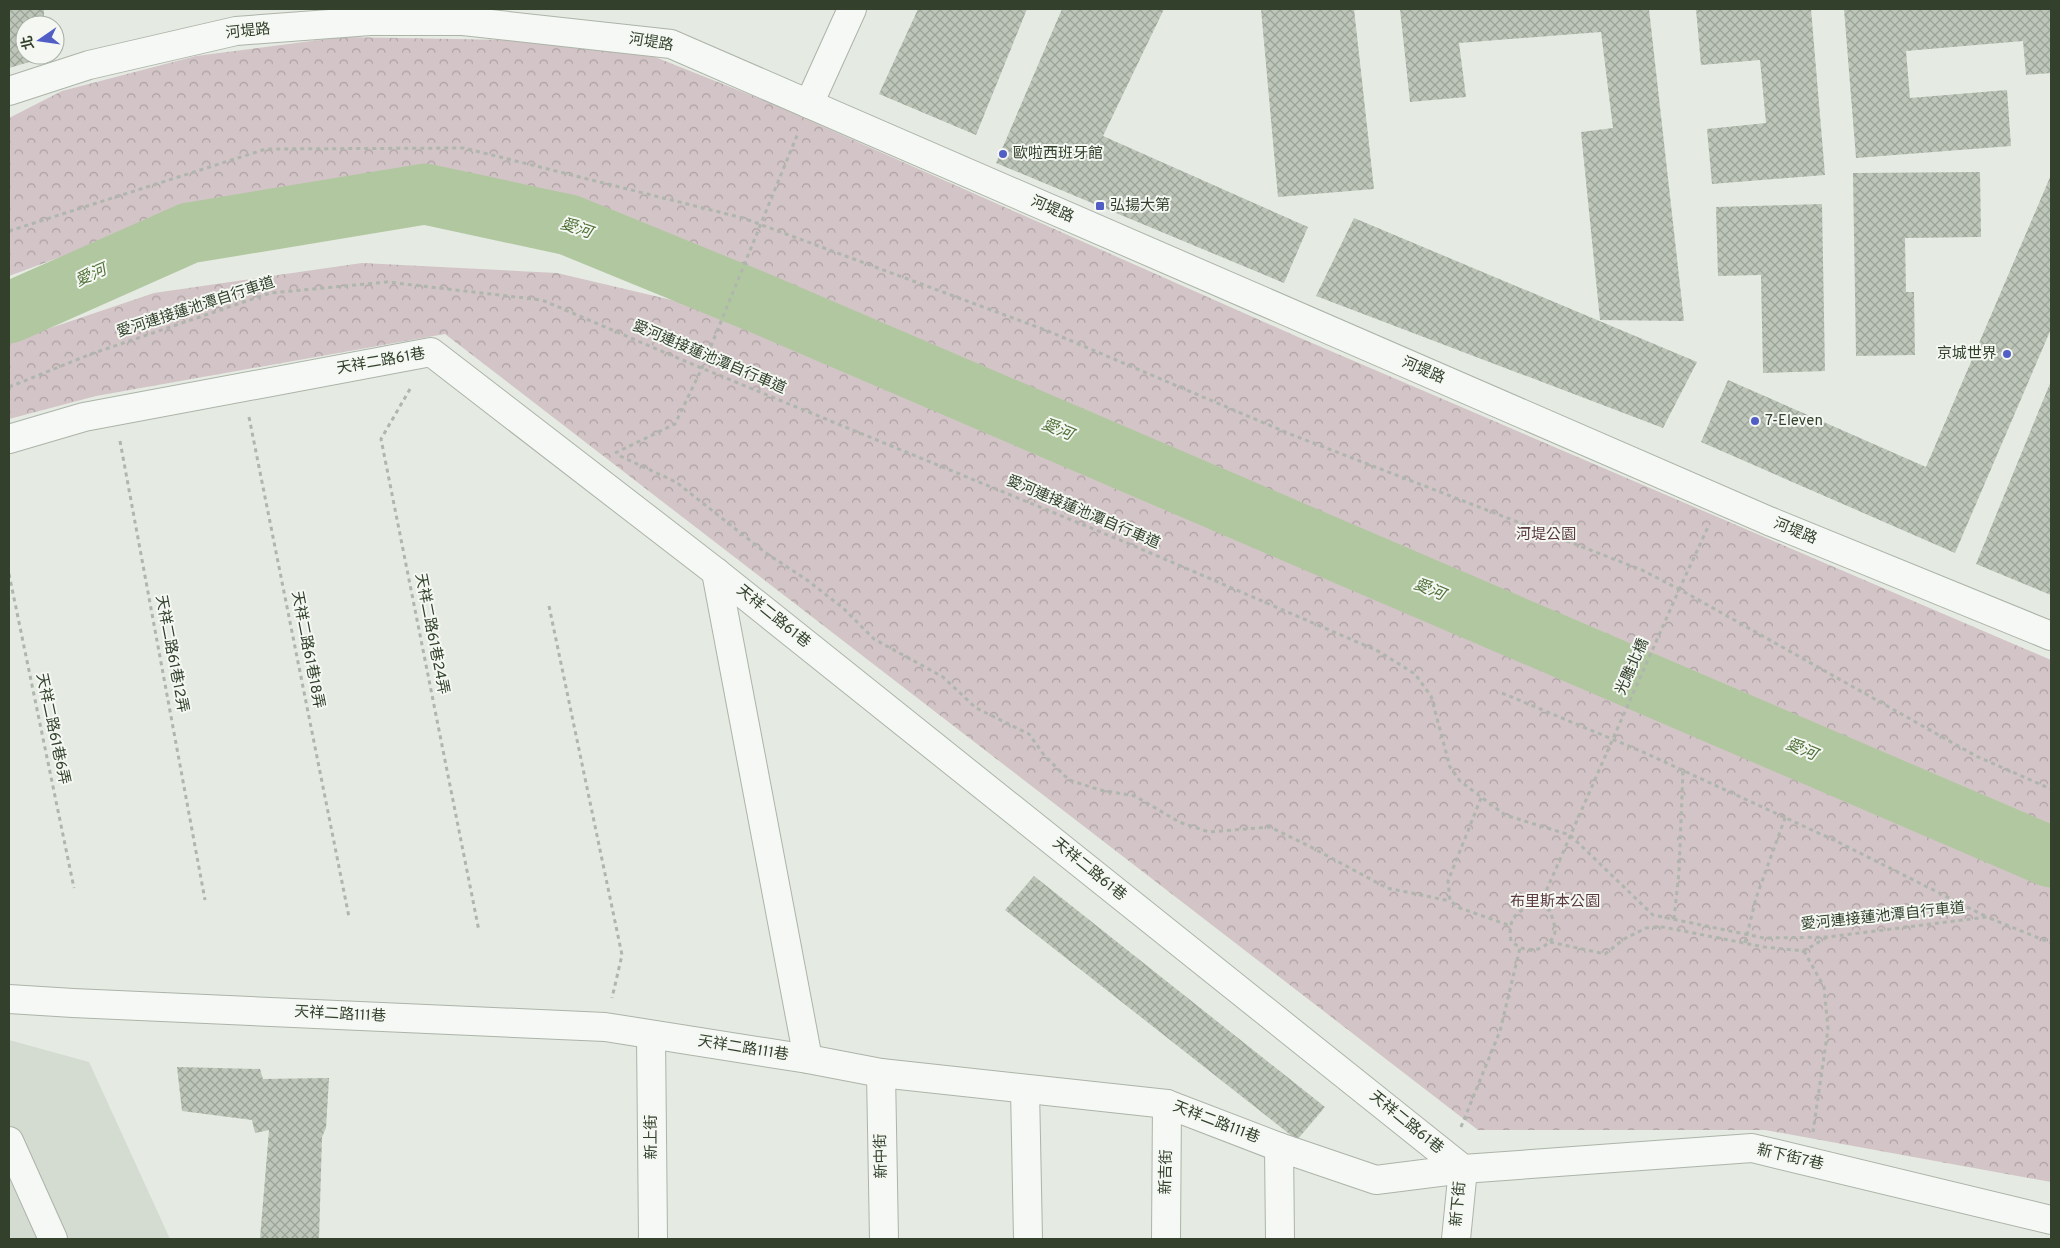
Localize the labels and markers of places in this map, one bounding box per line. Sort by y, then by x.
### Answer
place label: 歐啦西班牙館 [1013,144,1103,164]
marker: 歐啦西班牙館 [997,148,1009,160]
place label: 弘揚大第 [1110,197,1170,216]
marker: 弘揚大第 [1094,200,1106,212]
place label: 京城世界 [1937,345,1997,364]
marker: 京城世界 [2001,348,2013,360]
place label: 7-Eleven [1765,412,1823,431]
marker: 7-Eleven [1749,415,1761,427]

